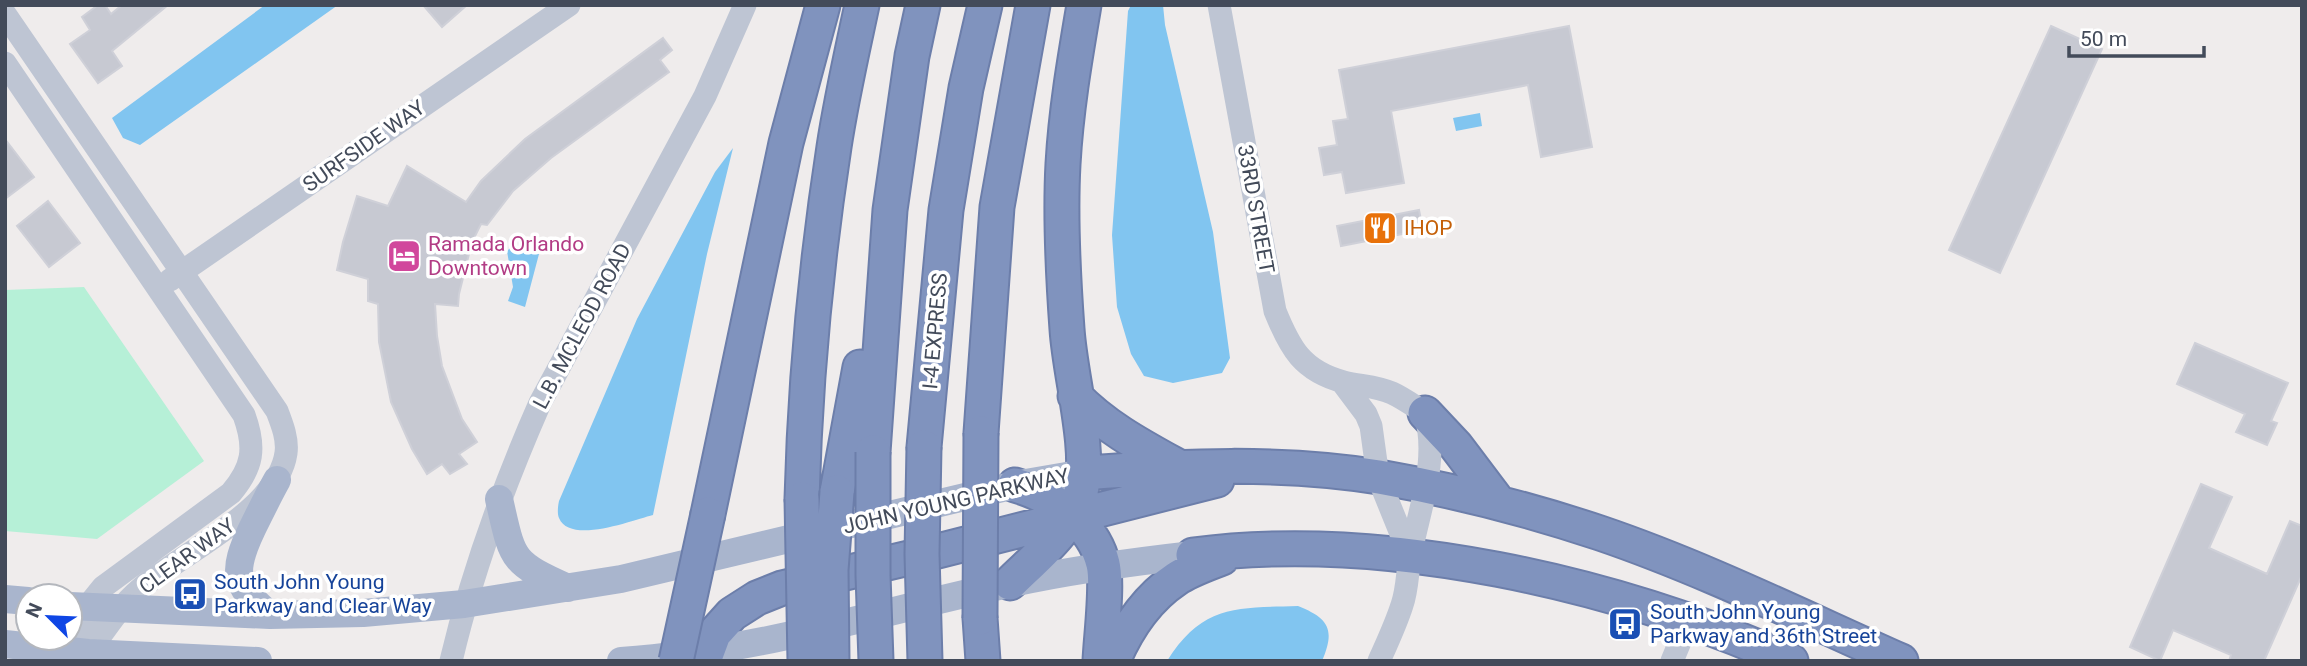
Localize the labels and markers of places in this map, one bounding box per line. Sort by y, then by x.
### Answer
restaurant icon: IHOP [1361,209,1399,247]
place label: IHOP [1404,216,1452,240]
place label: Ramada Orlando Downtown [428,232,584,280]
hotel icon: Ramada Orlando Downtown [385,237,423,275]
place label: South John Young Parkway and Clear Way [214,570,432,618]
bus stop icon: South John Young Parkway and Clear Way [171,575,209,613]
place label: South John Young Parkway and 36th Street [1650,600,1877,648]
bus stop icon: South John Young Parkway and 36th Street [1606,605,1644,643]

